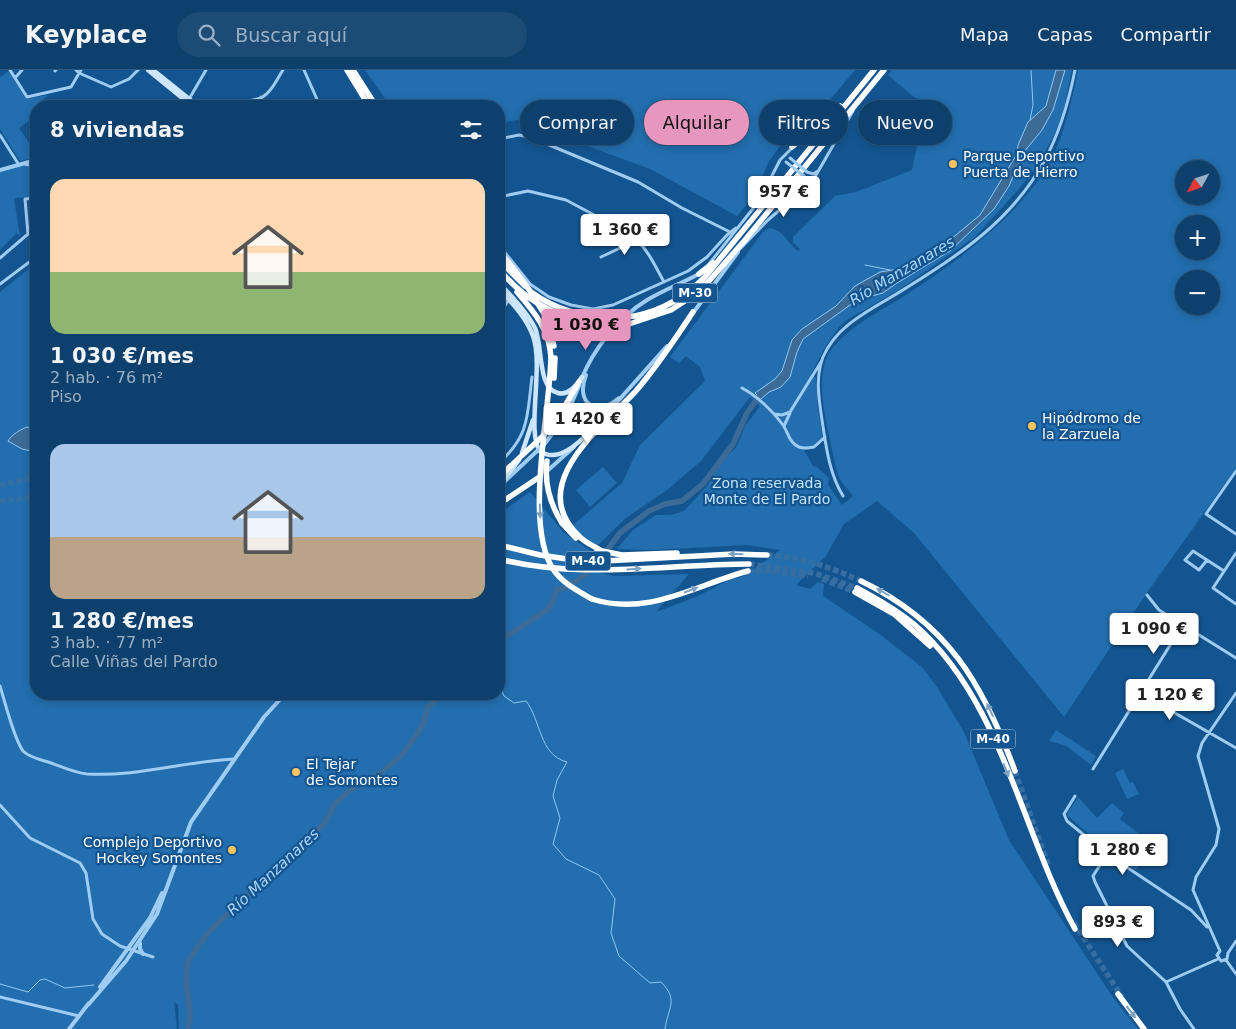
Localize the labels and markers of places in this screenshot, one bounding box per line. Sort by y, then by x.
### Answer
place label: Parque Deportivo Puerta de Hierro [963,148,1085,180]
marker: Parque Deportivo Puerta de Hierro [947,158,959,170]
pin: 957 € [749,176,819,218]
pin: 1 360 € [579,214,671,256]
pin: 1 030 € [540,308,632,351]
pin: 1 420 € [542,402,634,445]
place label: Hipódromo de la Zarzuela [1042,410,1141,442]
marker: Hipódromo de la Zarzuela [1026,420,1038,432]
pin: 1 090 € [1108,612,1200,655]
pin: 1 120 € [1124,678,1216,721]
place label: El Tejar de Somontes [306,756,398,788]
marker: El Tejar de Somontes [290,766,302,778]
place label: Complejo Deportivo Hockey Somontes [83,834,222,866]
pin: 1 280 € [1077,834,1169,876]
marker: Complejo Deportivo Hockey Somontes [226,844,238,856]
pin: 893 € [1083,906,1153,948]

